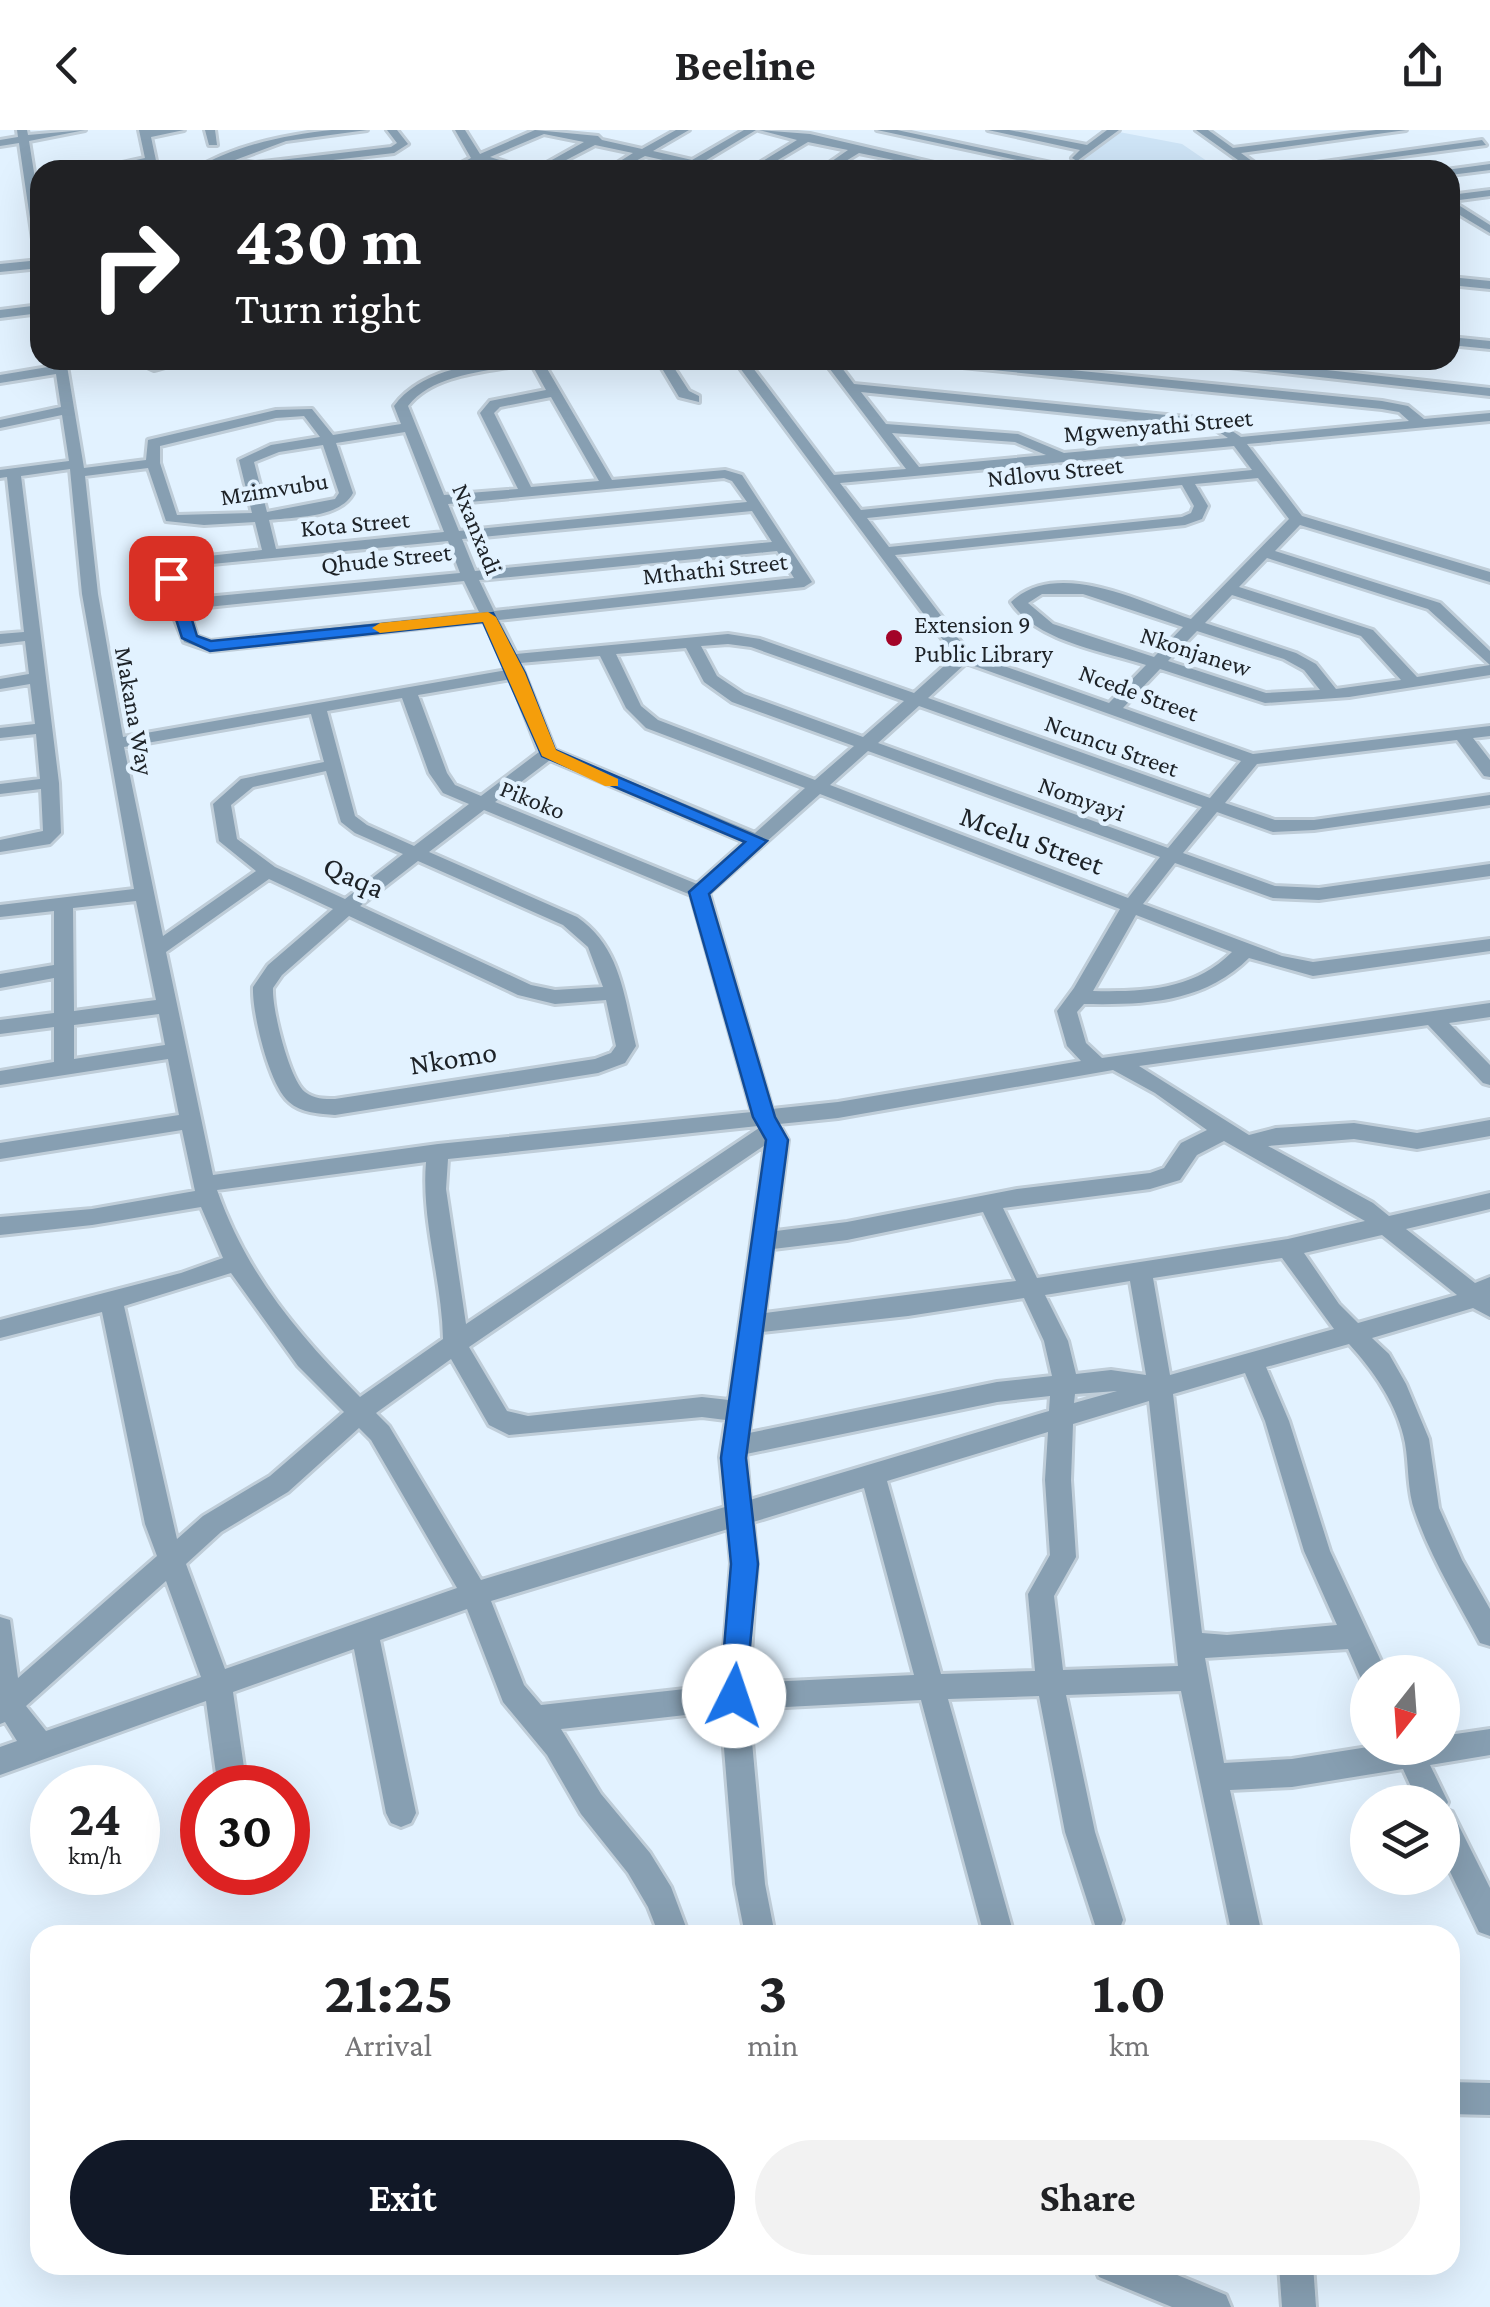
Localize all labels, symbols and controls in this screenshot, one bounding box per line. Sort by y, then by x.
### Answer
icon: back [40,38,95,93]
icon: share [1395,38,1450,93]
text: Beeline [674,40,816,90]
icon: right [70,200,200,330]
text: 430 m [235,201,421,279]
text: Turn right [235,283,420,333]
street label: Mgwenyathi Street [1062,404,1255,448]
street label: Ndlovu Street [986,451,1125,492]
street label: Mzimvubu [218,467,330,510]
street label: Nxanxadi [447,480,508,579]
street label: Kota Street [299,505,411,542]
pin [129,536,214,621]
street label: Qhude Street [320,538,453,579]
street label: Mthathi Street [641,547,790,590]
icon: arrive [144,551,199,606]
place label: Extension 9 Public Library [914,611,1054,668]
street label: Nkonjanew [1137,621,1255,683]
marker: Extension 9 Public Library [883,627,905,649]
street label: Makana Way [109,645,159,778]
street label: Ncede Street [1076,658,1203,727]
street label: Ncuncu Street [1041,709,1183,782]
street label: Nomyayi [1035,770,1129,827]
street label: Pikoko [496,774,569,825]
street label: Mcelu Street [956,798,1109,881]
street label: Qaqa [318,849,390,905]
street label: Nkomo [407,1034,499,1081]
position arrow [682,1644,786,1748]
north arrow [1350,1655,1460,1765]
map controls [1350,1655,1460,1895]
speed limit sign: 30 [180,1765,310,1895]
button: layers [1350,1785,1460,1895]
text: 24 [69,1790,121,1846]
text: km/h [68,1842,122,1869]
text: 21:25 [324,1958,453,2025]
text: 3 [758,1958,787,2025]
text: 1.0 [1092,1958,1166,2025]
text: Arrival [345,2027,432,2063]
text: min [747,2027,798,2063]
text: km [1109,2027,1150,2063]
button: Exit [70,2140,735,2255]
button: Share [755,2140,1420,2255]

